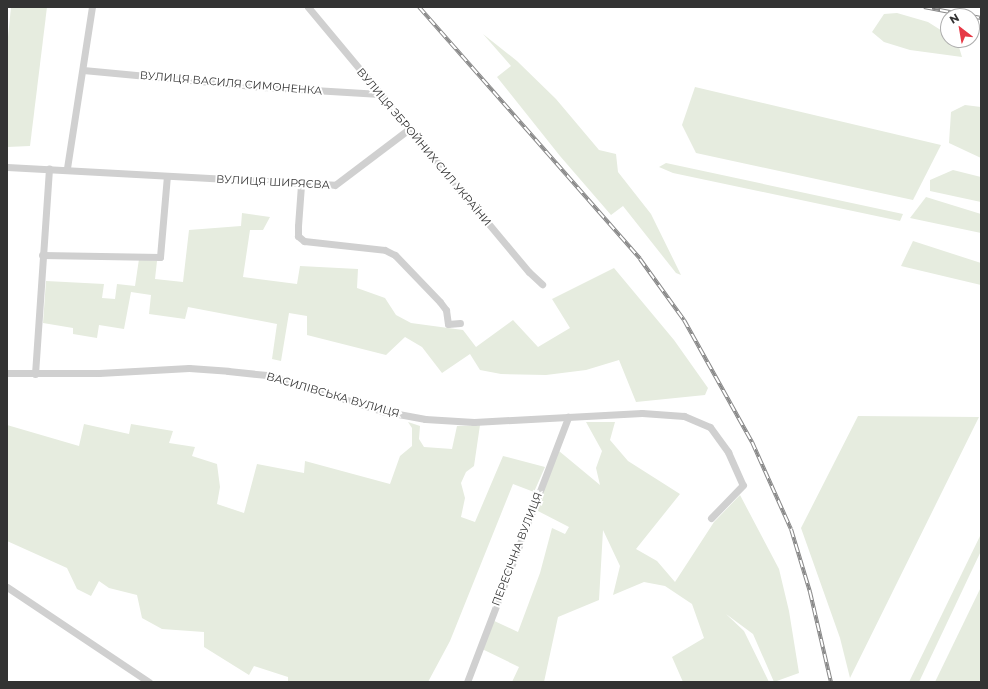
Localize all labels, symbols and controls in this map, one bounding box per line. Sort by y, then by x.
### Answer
north arrow [940,8,980,48]
text: N [947,10,962,27]
street label: ВУЛИЦЯ ЗБРОЙНИХ СИЛ УКРАЇНИ [354,65,494,229]
street label: ВУЛИЦЯ ВАСИЛЯ СИМОНЕНКА [139,68,323,98]
street label: ВУЛИЦЯ ШИРЯЄВА [216,172,330,192]
street label: ВАСИЛІВСЬКА ВУЛИЦЯ [265,370,401,420]
street label: ПЕРЕСІЧНА ВУЛИЦЯ [489,490,545,608]

